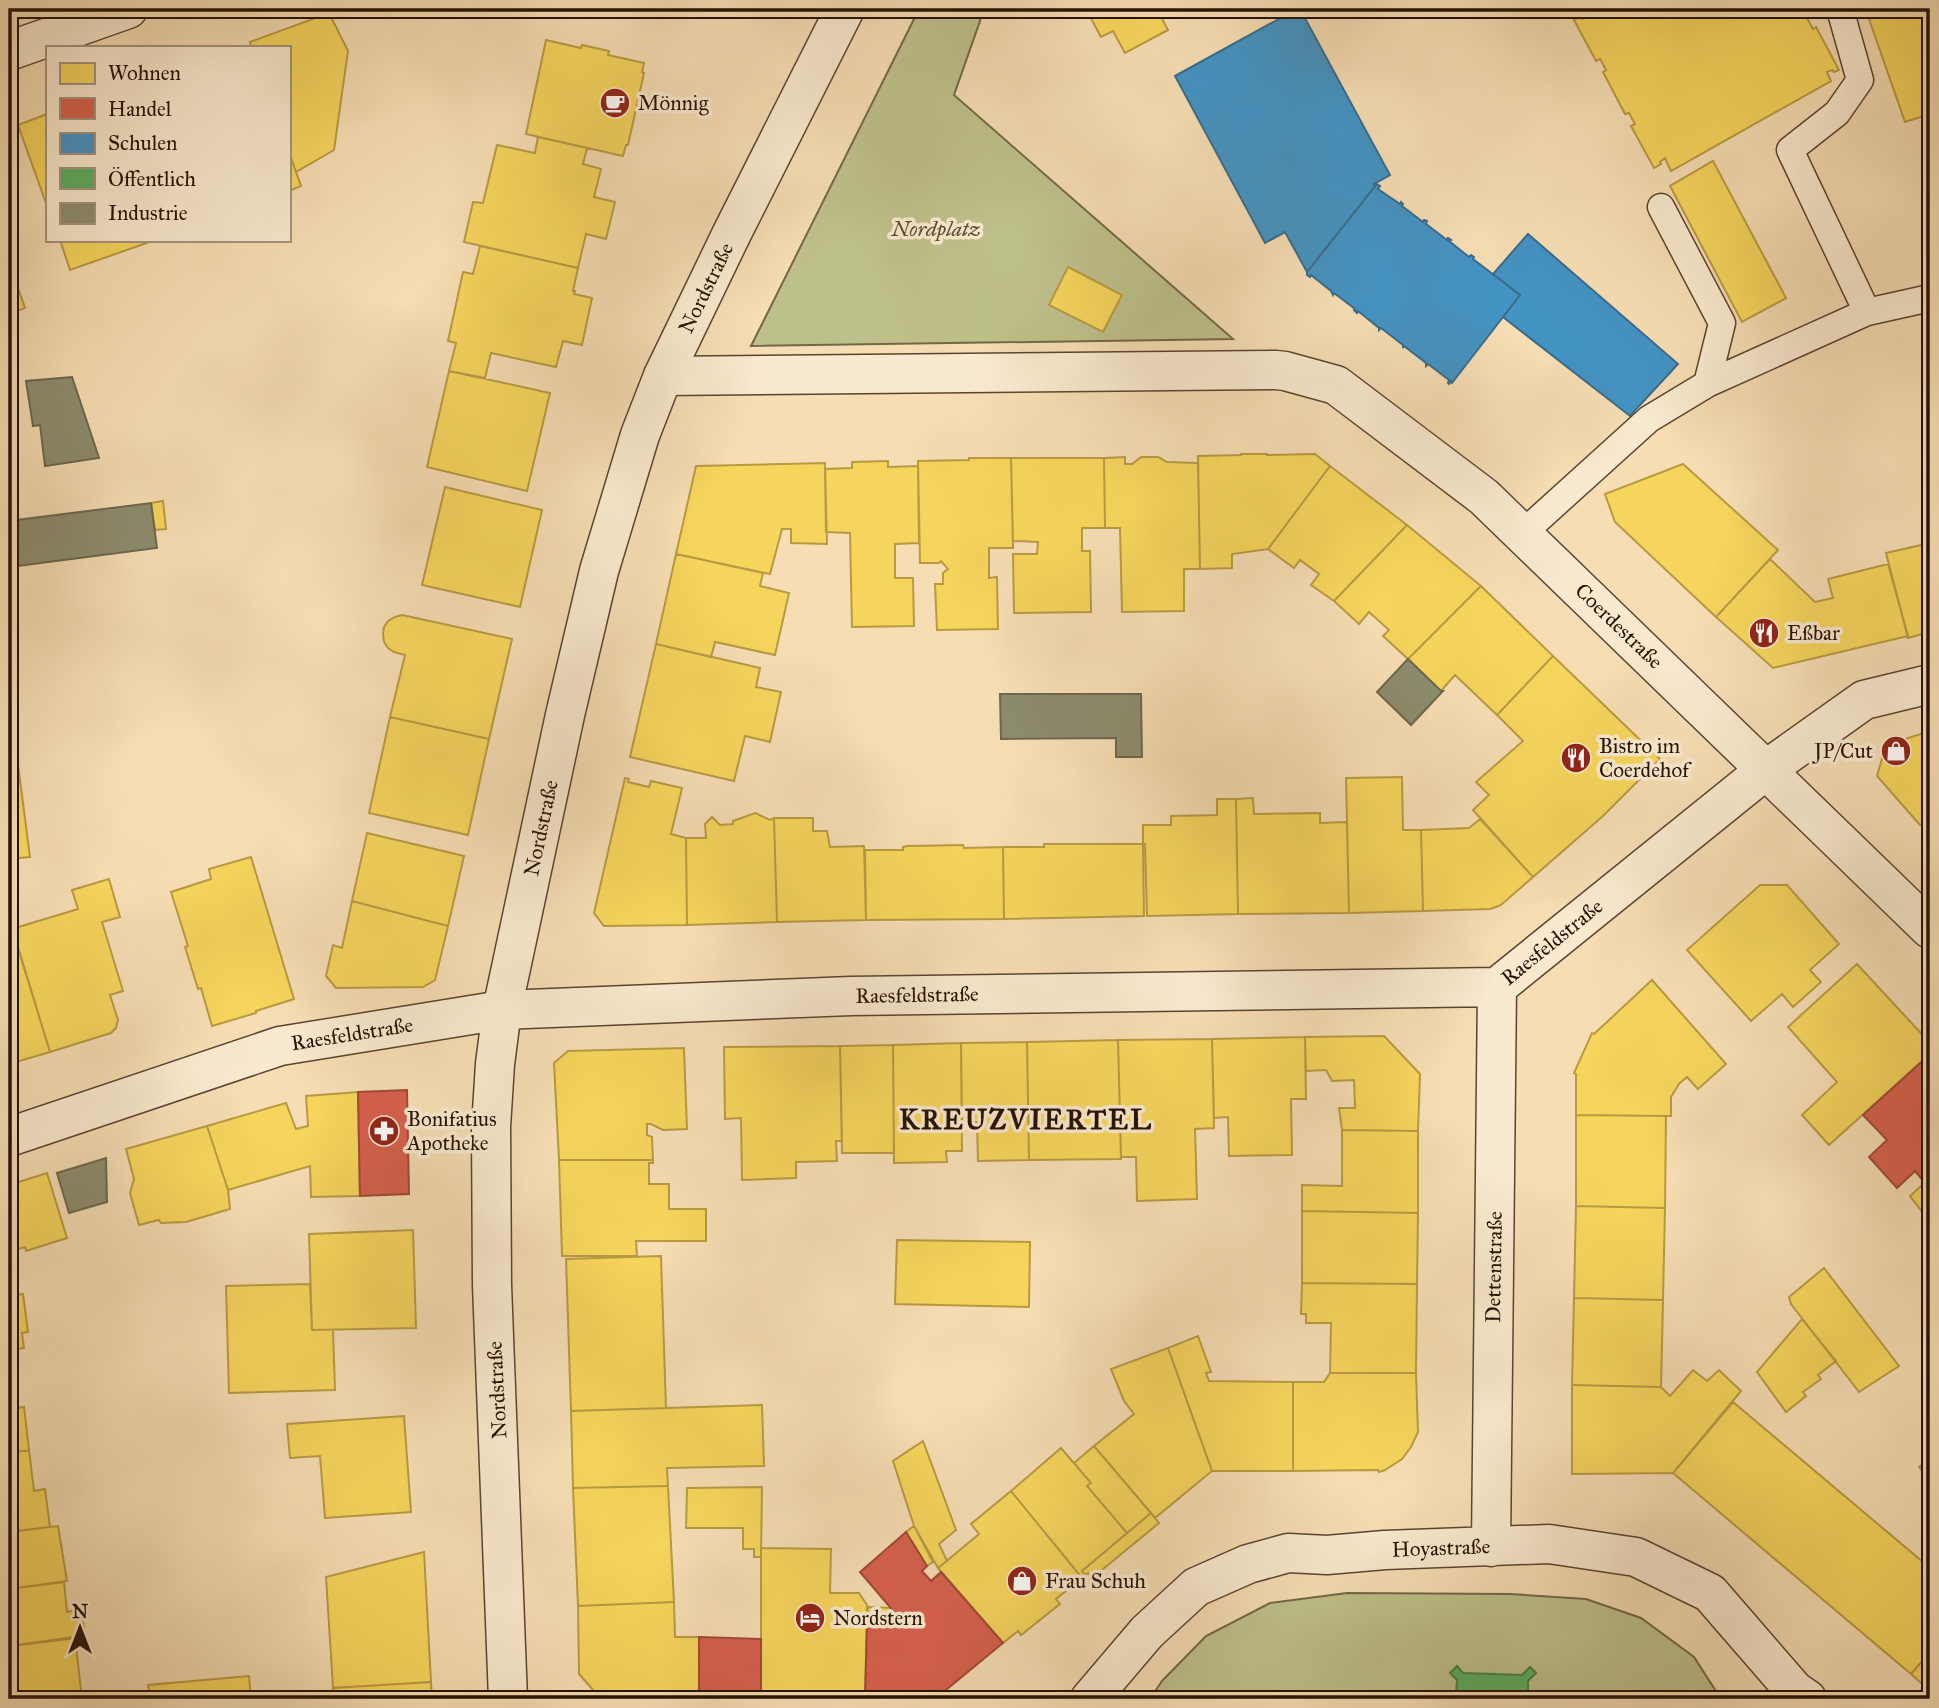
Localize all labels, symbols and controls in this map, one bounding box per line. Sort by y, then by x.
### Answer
legend [46,46,290,242]
text: Wohnen [108,60,181,86]
cafe icon: Mönnig [598,86,632,120]
place label: Mönnig [638,90,709,116]
text: Handel [108,96,172,122]
text: Schulen [108,130,177,156]
text: Öffentlich [108,166,196,192]
text: Industrie [108,200,188,226]
park label: Nordplatz [890,216,981,242]
street label: Nordstraße [673,238,739,338]
street label: Coerdestraße [1570,578,1669,675]
restaurant icon: Eßbar [1747,616,1781,650]
place label: Eßbar [1787,620,1840,646]
place label: Bistro im Coerdehof [1599,733,1692,783]
shop icon: JP/Cut [1879,734,1913,768]
place label: JP/Cut [1812,738,1874,764]
restaurant icon: Bistro im Coerdehof [1559,741,1593,775]
street label: Nordstraße [518,777,564,879]
street label: Raesfeldstraße [1496,893,1608,991]
street label: Raesfeldstraße [855,981,979,1009]
street label: Raesfeldstraße [289,1011,415,1056]
district label: KREUZVIERTEL [899,1102,1153,1137]
place label: Bonifatius Apotheke [406,1106,497,1156]
pharmacy icon: Bonifatius Apotheke [367,1114,401,1148]
street label: Dettenstraße [1480,1211,1508,1323]
street label: Nordstraße [481,1340,513,1440]
street label: Hoyastraße [1391,1533,1491,1563]
shop icon: Frau Schuh [1005,1564,1039,1598]
place label: Frau Schuh [1045,1568,1146,1594]
north arrow [46,1592,116,1662]
text: N [72,1600,88,1623]
hotel icon: Nordstern [793,1601,827,1635]
place label: Nordstern [833,1605,923,1631]

